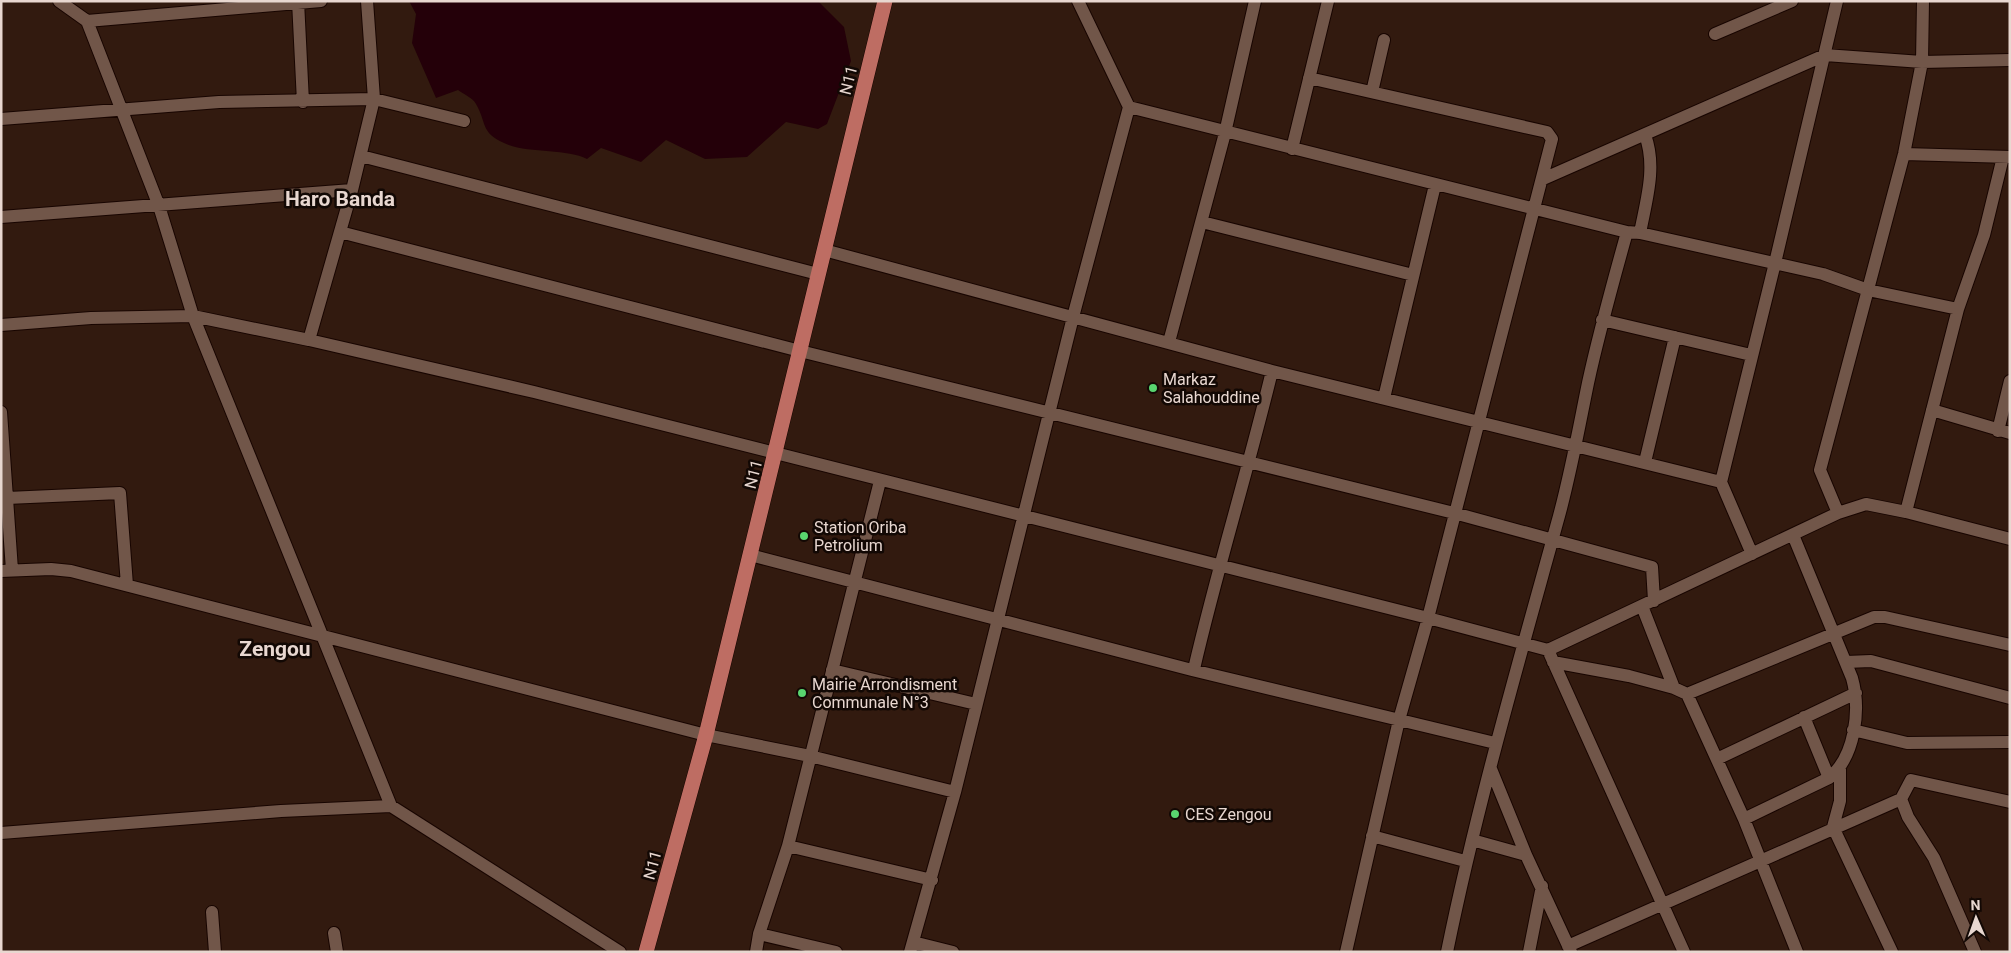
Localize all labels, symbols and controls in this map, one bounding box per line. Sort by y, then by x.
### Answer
street label: N11 [836,64,861,97]
district label: Haro Banda [285,187,395,211]
place label: Markaz Salahouddine [1163,370,1260,407]
marker: Markaz Salahouddine [1147,382,1159,394]
street label: N11 [741,458,766,491]
place label: Station Oriba Petrolium [814,518,907,555]
marker: Station Oriba Petrolium [798,530,810,542]
district label: Zengou [239,637,311,661]
place label: Mairie Arrondisment Communale N°3 [812,675,957,712]
marker: Mairie Arrondisment Communale N°3 [796,687,808,699]
place label: CES Zengou [1185,805,1272,824]
marker: CES Zengou [1169,808,1181,820]
street label: N11 [640,848,665,882]
north arrow [1951,893,2001,943]
text: N [1970,897,1981,913]

